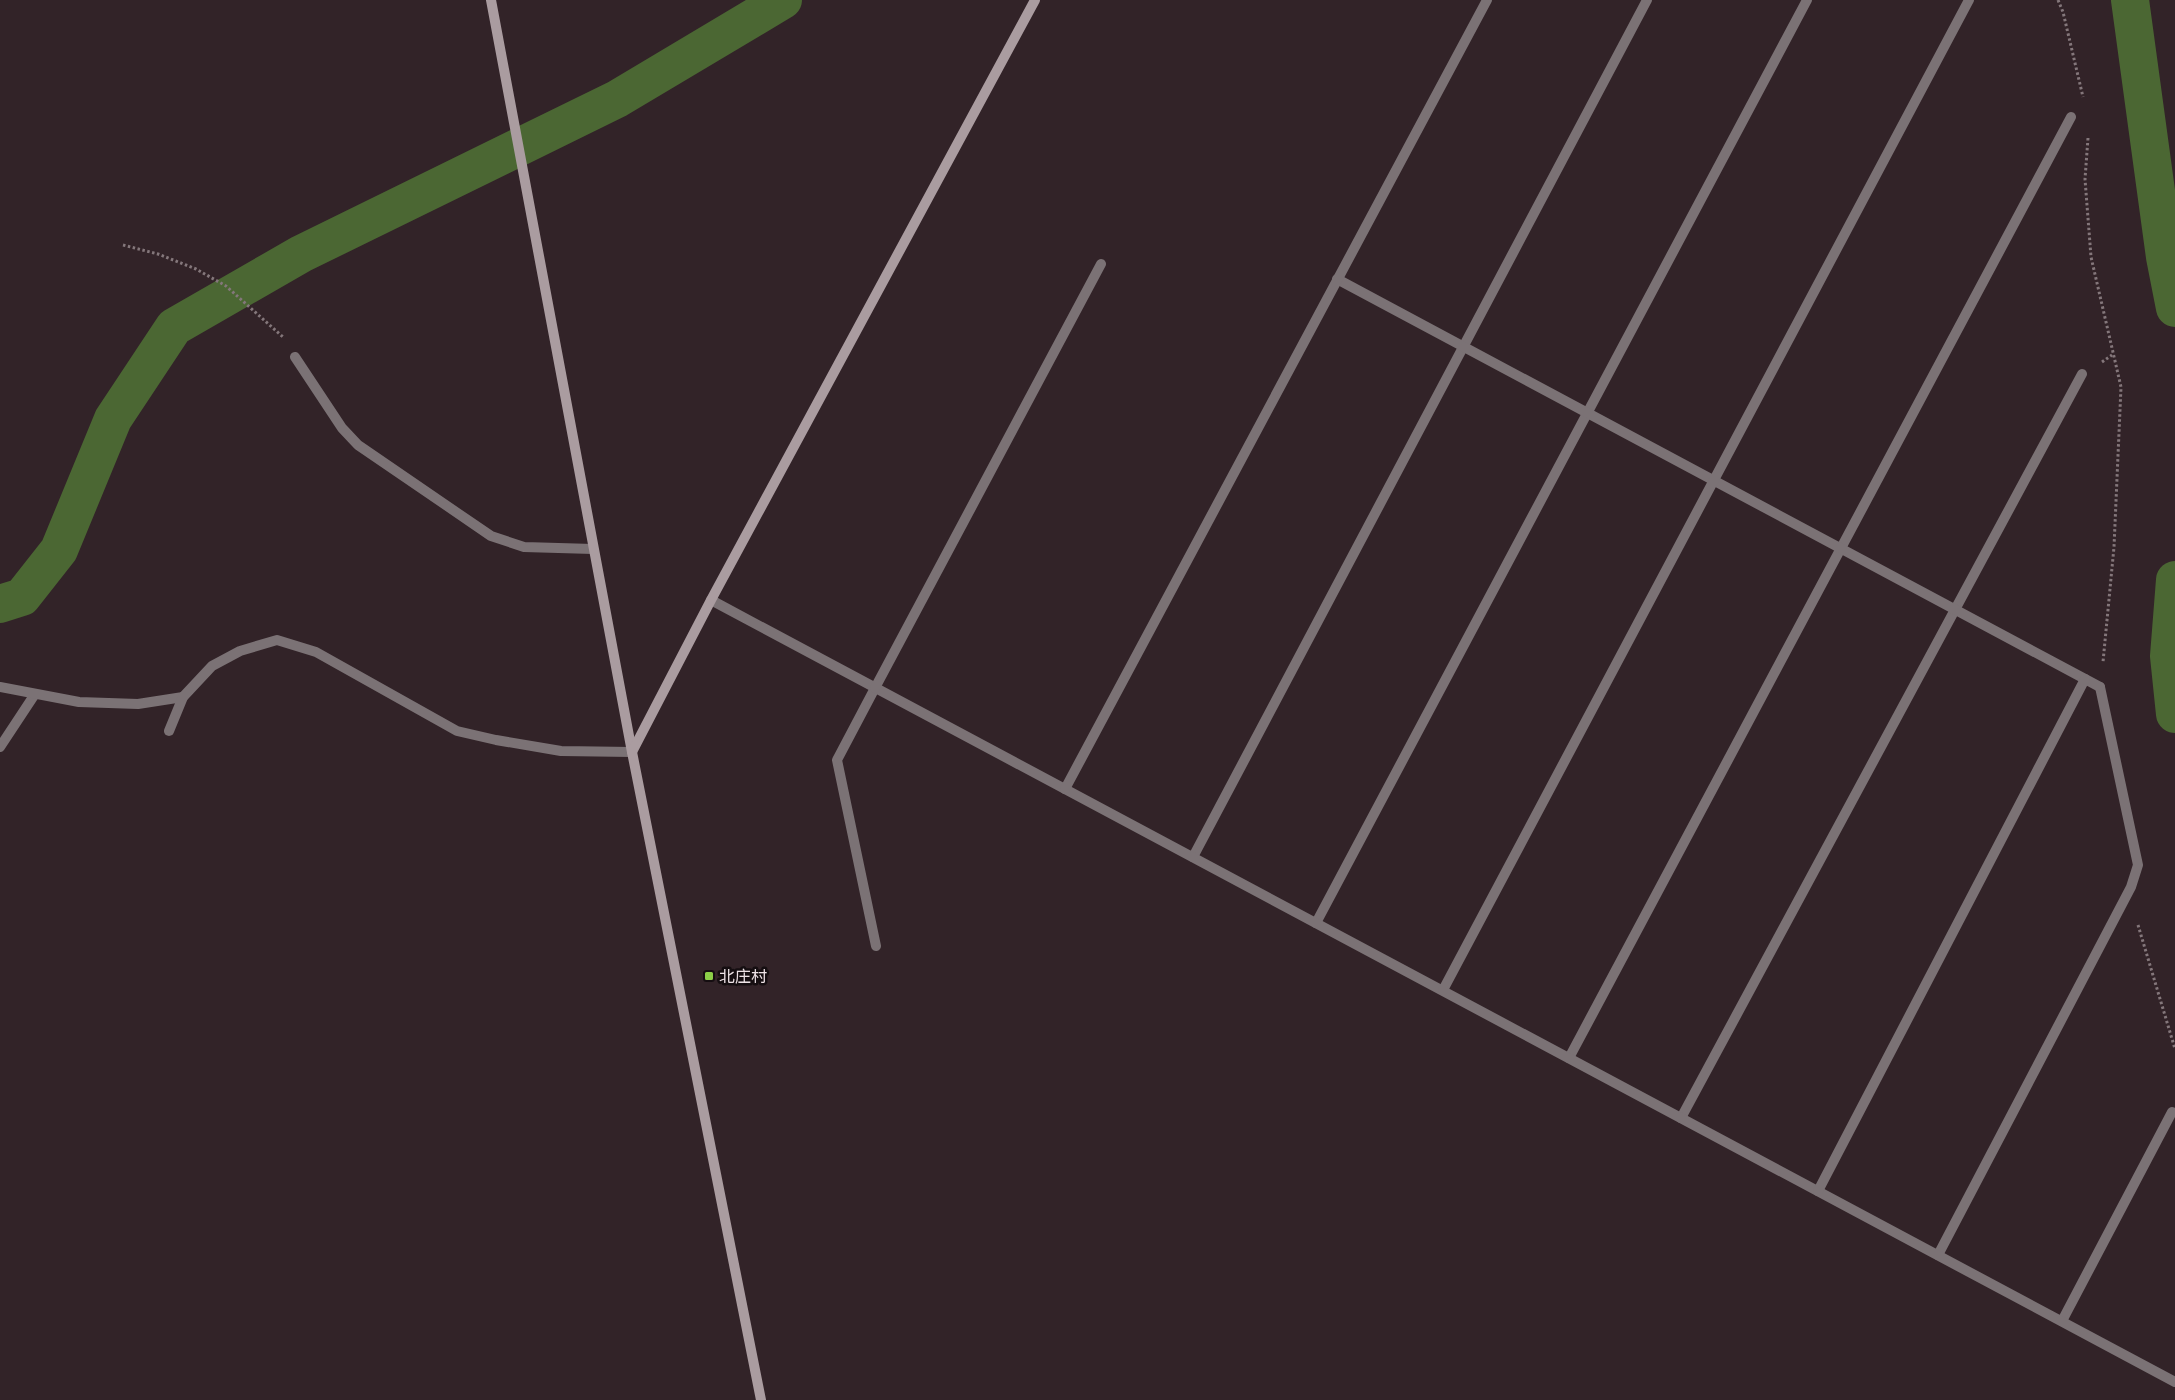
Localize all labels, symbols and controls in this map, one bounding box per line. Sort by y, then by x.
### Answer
place label: 北庄村 [719,968,767,985]
marker: 北庄村 [703,970,715,982]

